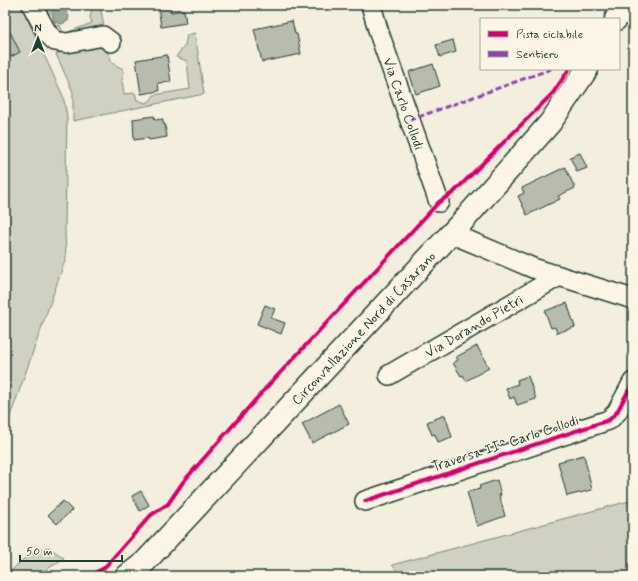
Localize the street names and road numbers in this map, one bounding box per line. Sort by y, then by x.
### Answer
street label: Via Carlo Collodi [378,55,428,152]
street label: Circonvallazione Nord di Casarano [288,248,440,409]
street label: Via Dorando Pietri [422,291,527,362]
street label: Traversa II^ Carlo Collodi [429,412,581,476]

